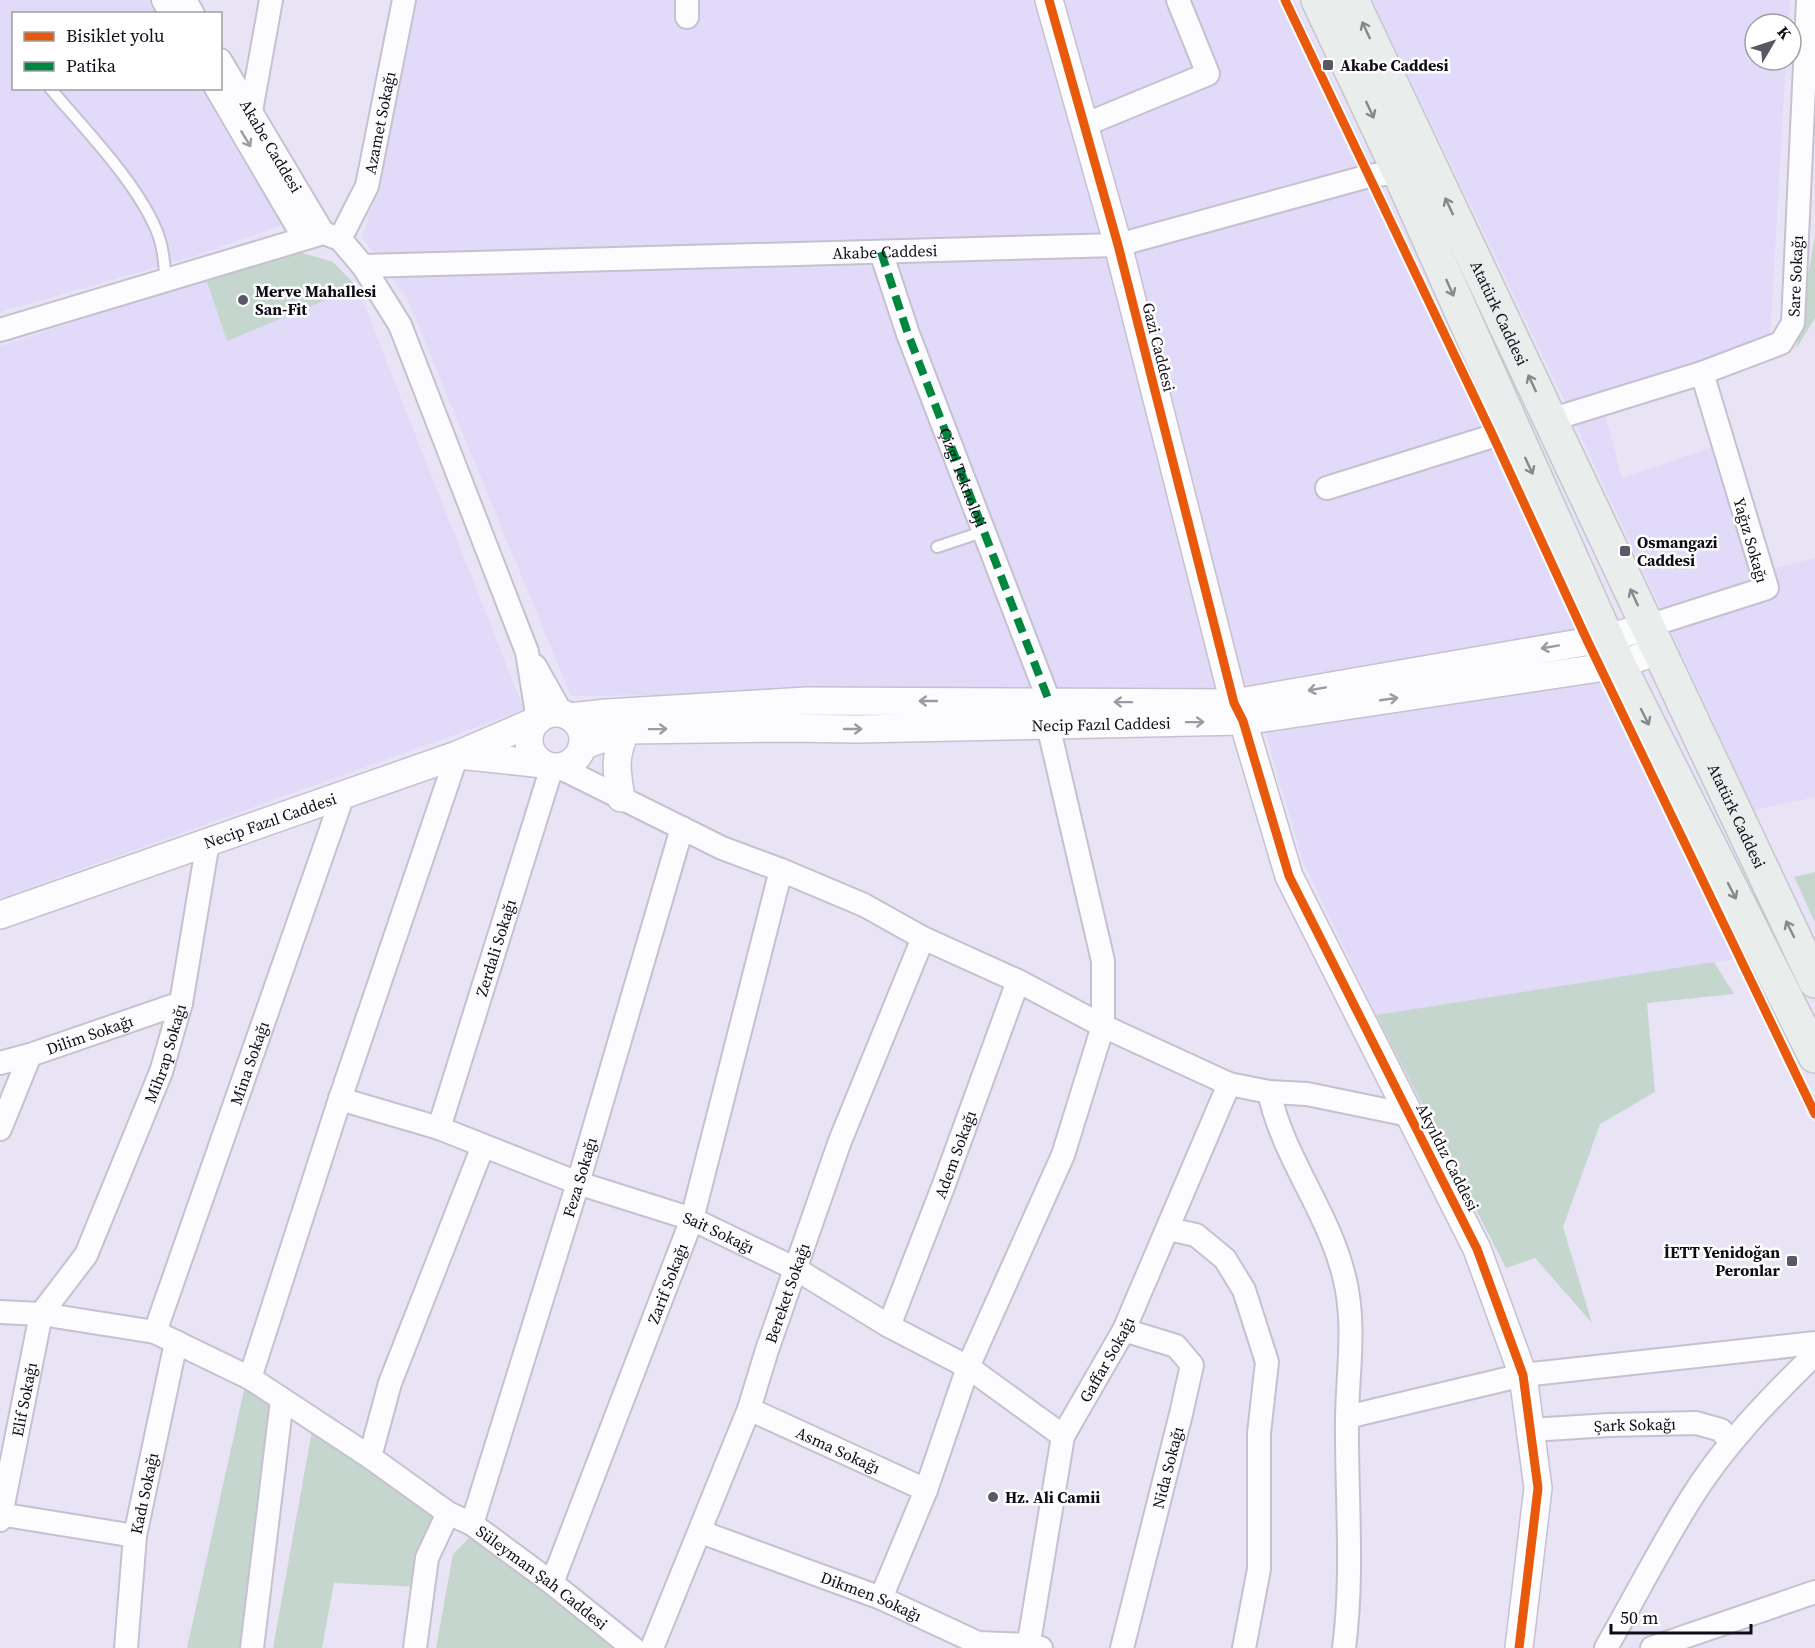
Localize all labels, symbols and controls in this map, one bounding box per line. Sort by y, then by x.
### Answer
legend [12,12,222,90]
north arrow [1743,12,1803,72]
one-way arrow [1360,21,1372,39]
text: K [1773,21,1797,44]
text: Bisiklet yolu [66,23,165,48]
text: Patika [66,53,117,78]
place label: Akabe Caddesi [1340,54,1449,76]
marker: Akabe Caddesi [1321,58,1335,72]
street label: Azamet Sokağı [359,69,401,176]
street label: Akabe Caddesi [235,95,308,197]
one-way arrow [1364,101,1376,119]
one-way arrow [240,130,252,147]
one-way arrow [1443,198,1455,216]
street label: Sare Sokağı [1782,235,1808,317]
street label: Akabe Caddesi [832,239,938,264]
street label: Atatürk Caddesi [1465,257,1534,369]
one-way arrow [1445,278,1456,296]
place label: Merve Mahallesi San-Fit [255,280,376,320]
marker: Merve Mahallesi San-Fit [236,293,250,307]
street label: Gazi Caddesi [1137,300,1181,394]
one-way arrow [1526,374,1538,392]
street label: Çizgi Teknoloji [934,424,992,531]
one-way arrow [1524,456,1536,474]
street label: Yağız Sokağı [1728,495,1774,585]
place label: Osmangazi Caddesi [1637,531,1718,571]
marker: Osmangazi Caddesi [1618,544,1632,558]
one-way arrow [1627,588,1639,606]
one-way arrow [1540,642,1560,653]
one-way arrow [1307,684,1327,695]
one-way arrow [1378,694,1398,705]
one-way arrow [918,695,938,707]
one-way arrow [1113,696,1133,708]
one-way arrow [1639,707,1651,725]
street label: Necip Fazıl Caddesi [1031,711,1171,736]
one-way arrow [1185,716,1205,728]
one-way arrow [648,723,668,735]
one-way arrow [843,723,863,735]
street label: Atatürk Caddesi [1703,760,1771,872]
street label: Necip Fazıl Caddesi [201,787,339,854]
one-way arrow [1727,882,1739,900]
street label: Zerdali Sokağı [470,896,521,999]
one-way arrow [1783,920,1795,938]
street label: Mihrap Sokağı [138,1001,191,1106]
street label: Dilim Sokağı [43,1009,136,1060]
street label: Mina Sokağı [224,1018,274,1108]
street label: Akyıldız Caddesi [1411,1099,1485,1215]
street label: Adem Sokağı [929,1107,981,1202]
street label: Feza Sokağı [557,1134,602,1220]
street label: Sait Sokağı [681,1206,758,1259]
street label: Zarif Sokağı [642,1240,693,1327]
street label: Bereket Sokağı [759,1240,815,1346]
place label: İETT Yenidoğan Peronlar [1664,1241,1781,1281]
marker: İETT Yenidoğan Peronlar [1785,1254,1799,1268]
street label: Gaffar Sokağı [1074,1313,1139,1406]
street label: Elif Sokağı [6,1360,42,1438]
street label: Şark Sokağı [1593,1412,1676,1437]
street label: Asma Sokağı [792,1421,884,1479]
street label: Nida Sokağı [1147,1424,1188,1511]
street label: Kadı Sokağı [125,1450,163,1536]
place label: Hz. Ali Camii [1005,1486,1100,1508]
marker: Hz. Ali Camii [986,1490,1000,1504]
street label: Süleyman Şah Caddesi [472,1520,613,1635]
street label: Dikmen Sokağı [818,1566,926,1627]
scale bar [1611,1597,1750,1635]
text: 50 m [1620,1605,1658,1630]

